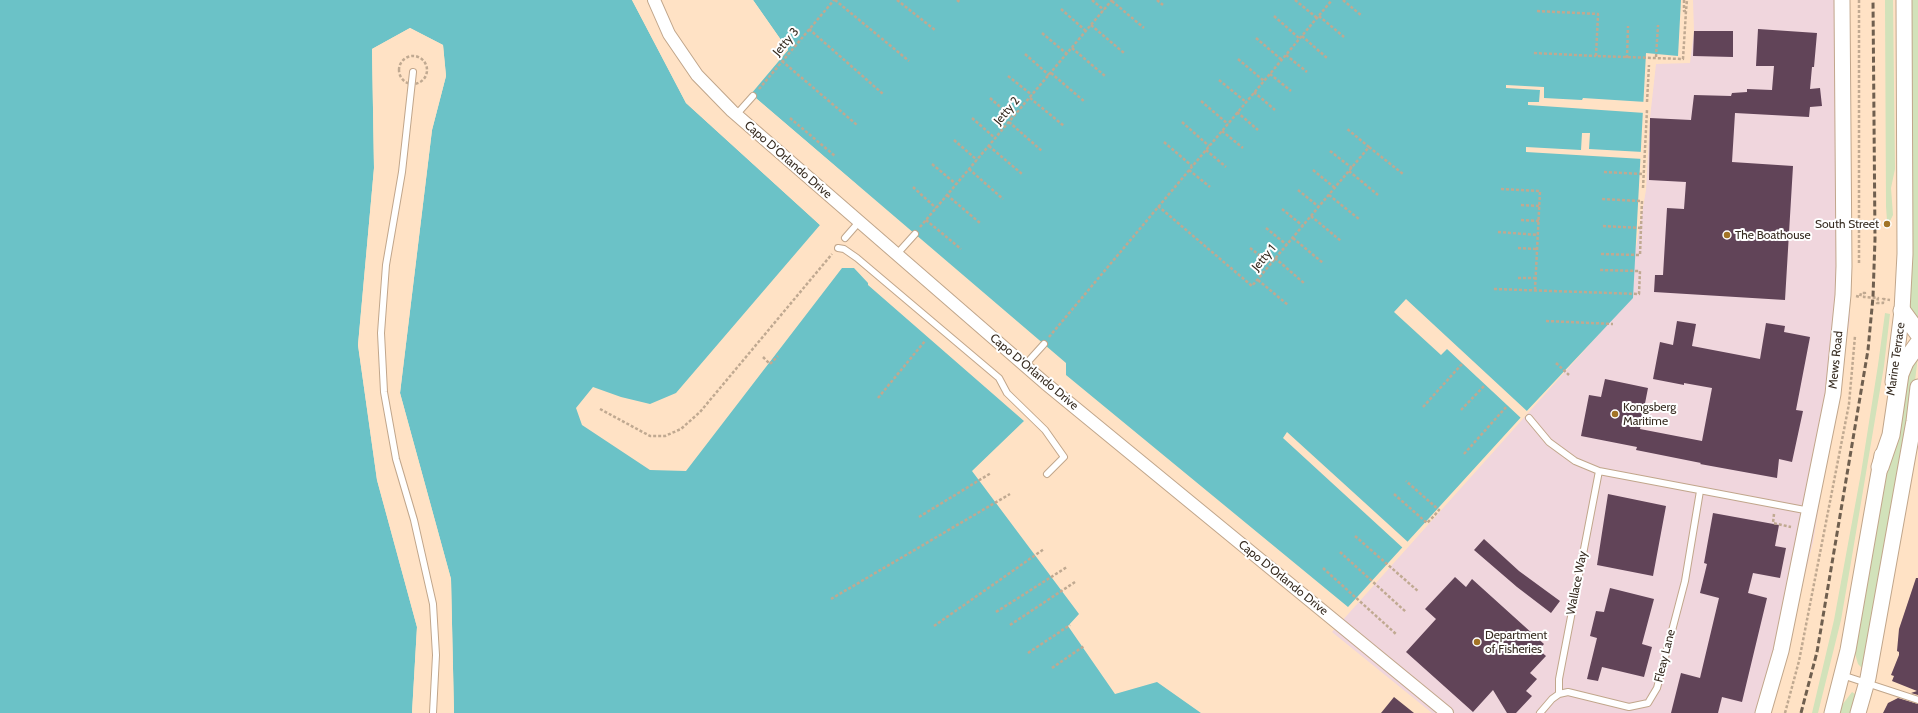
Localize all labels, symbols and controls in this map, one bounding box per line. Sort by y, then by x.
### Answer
street label: Jetty 3 [770,25,802,59]
street label: Jetty 2 [991,94,1023,128]
street label: Capo D'Orlando Drive [741,118,835,202]
place label: South Street [1815,217,1879,231]
marker: South Street [1882,219,1892,229]
place label: The Boathouse [1735,228,1811,242]
marker: The Boathouse [1722,230,1732,240]
street label: Jetty 1 [1249,242,1279,274]
street label: Marine Terrace [1884,322,1908,396]
street label: Mews Road [1826,330,1846,390]
street label: Capo D'Orlando Drive [987,331,1081,413]
place label: Kongsberg Maritime [1623,400,1676,428]
marker: Kongsberg Maritime [1610,409,1620,419]
street label: Capo D'Orlando Drive [1235,537,1331,619]
street label: Wallace Way [1564,550,1590,616]
place label: Department of Fisheries [1485,628,1547,656]
street label: Fleay Lane [1651,628,1679,684]
marker: Department of Fisheries [1472,637,1482,647]

